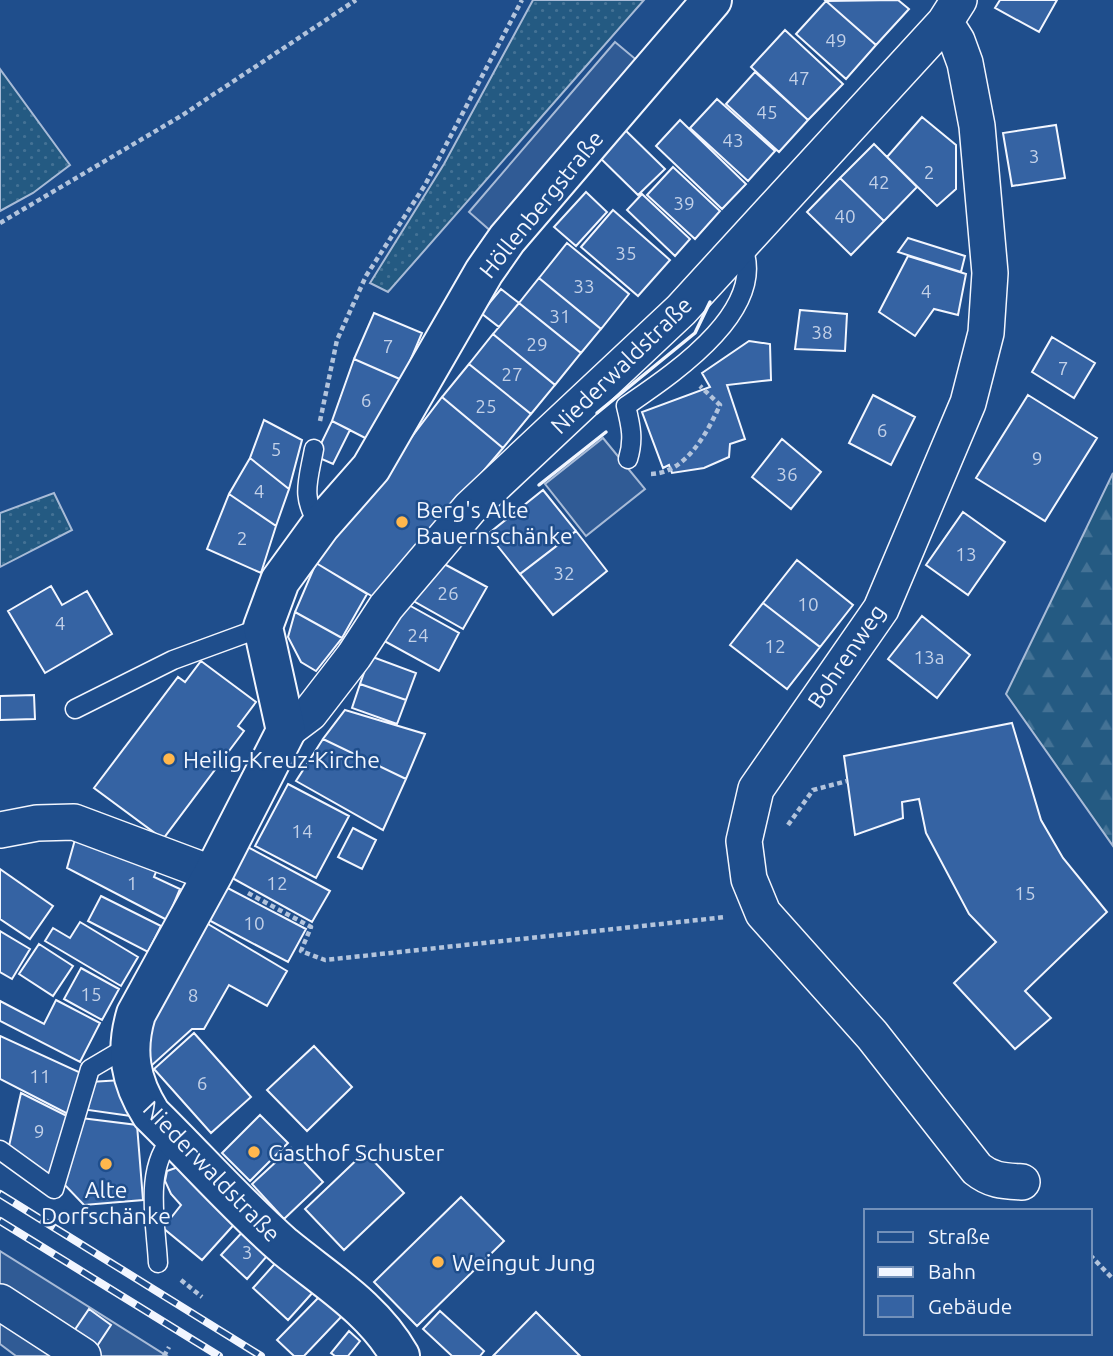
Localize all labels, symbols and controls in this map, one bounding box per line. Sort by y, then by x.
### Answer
house number: 49 [825,29,847,51]
house number: 47 [788,67,810,89]
house number: 45 [756,101,778,123]
street label: Höllenbergstraße [474,126,608,282]
house number: 43 [722,129,744,151]
house number: 3 [1029,145,1039,167]
house number: 2 [924,161,934,183]
house number: 42 [868,171,890,193]
house number: 39 [673,192,695,214]
house number: 40 [834,205,856,227]
house number: 35 [615,242,637,264]
house number: 33 [573,275,595,297]
house number: 4 [921,280,931,302]
street label: Niederwaldstraße [546,292,696,438]
house number: 31 [549,305,571,327]
house number: 38 [811,321,833,343]
house number: 29 [526,333,548,355]
house number: 7 [383,335,393,357]
house number: 7 [1058,357,1068,379]
house number: 27 [501,363,523,385]
house number: 6 [361,389,371,411]
house number: 25 [475,395,497,417]
house number: 6 [877,419,887,441]
house number: 5 [271,438,281,460]
house number: 9 [1032,447,1042,469]
house number: 36 [776,463,798,485]
house number: 4 [254,480,264,502]
place label: Berg's Alte Bauernschänke [416,497,573,548]
marker: Berg's Alte Bauernschänke [394,514,410,530]
house number: 2 [237,527,247,549]
house number: 13 [955,543,977,565]
house number: 32 [553,562,575,584]
house number: 26 [437,582,459,604]
house number: 10 [797,593,819,615]
street label: Bohrenweg [802,599,890,713]
house number: 4 [55,612,65,634]
house number: 24 [407,624,429,646]
house number: 12 [764,635,786,657]
house number: 13a [913,646,945,668]
place label: Heilig-Kreuz-Kirche [183,747,380,772]
marker: Heilig-Kreuz-Kirche [161,751,177,767]
house number: 14 [291,820,313,842]
house number: 1 [127,872,137,894]
house number: 12 [266,872,288,894]
house number: 15 [1014,882,1036,904]
house number: 10 [243,912,265,934]
house number: 15 [80,983,102,1005]
house number: 8 [188,984,198,1006]
house number: 11 [29,1065,51,1087]
house number: 6 [197,1072,207,1094]
street label: Niederwaldstraße [139,1096,285,1246]
house number: 9 [34,1120,44,1142]
place label: Gasthof Schuster [268,1140,444,1165]
marker: Gasthof Schuster [246,1144,262,1160]
marker: Alte Dorfschänke [98,1156,114,1172]
place label: Alte Dorfschänke [41,1177,171,1228]
legend [864,1209,1092,1335]
text: Straße [928,1224,990,1248]
house number: 3 [242,1241,252,1263]
place label: Weingut Jung [452,1250,596,1275]
marker: Weingut Jung [430,1254,446,1270]
text: Bahn [928,1259,976,1283]
text: Gebäude [928,1294,1012,1318]

